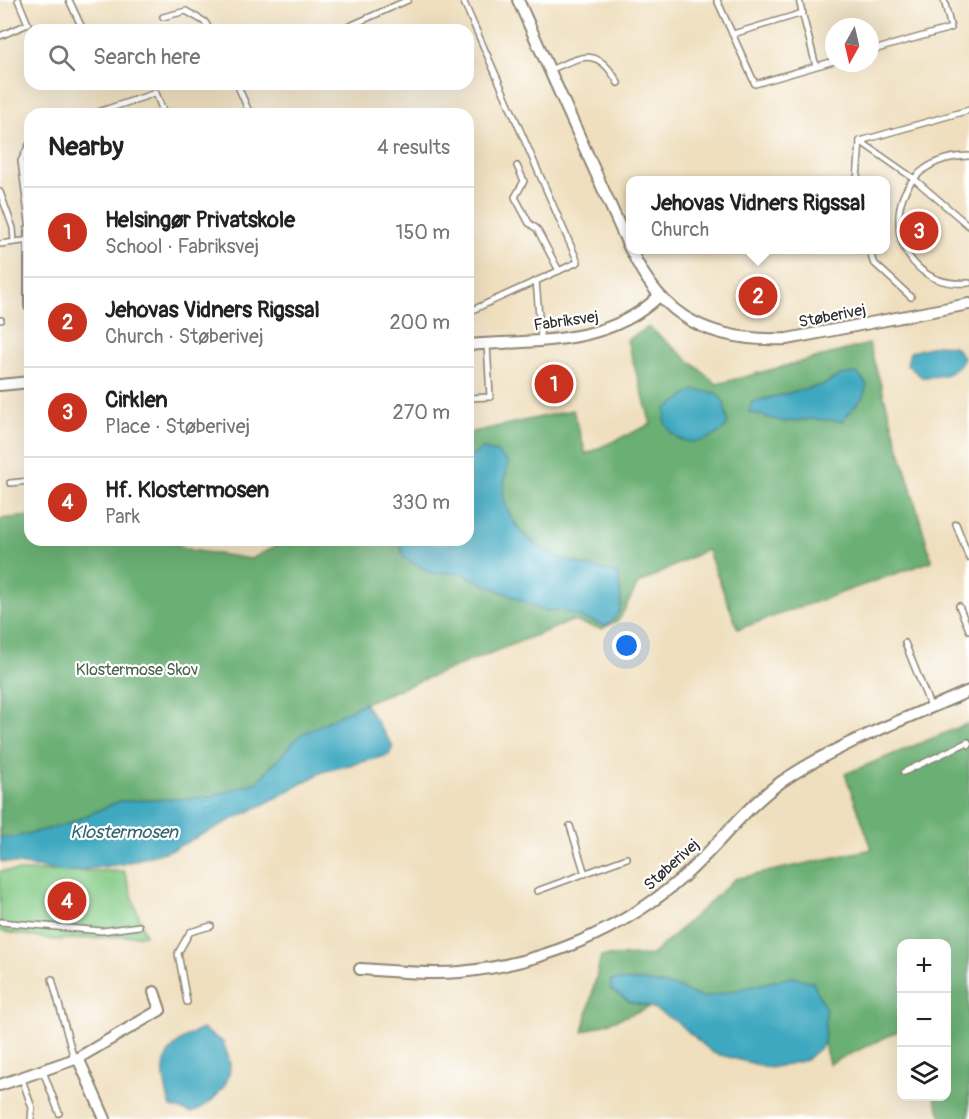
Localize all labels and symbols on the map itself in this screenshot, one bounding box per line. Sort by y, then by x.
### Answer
north arrow [825,18,879,72]
pin: 3 [900,208,938,254]
pin: 2 [738,274,777,318]
street label: Støberivej [797,300,867,332]
street label: Fabriksvej [533,307,600,335]
pin: 1 [534,362,574,406]
your location [612,631,641,660]
park label: Klostermose Skov [76,660,198,680]
water label: Klostermosen [70,821,179,844]
street label: Støberivej [640,835,704,895]
pin: 4 [48,878,86,924]

